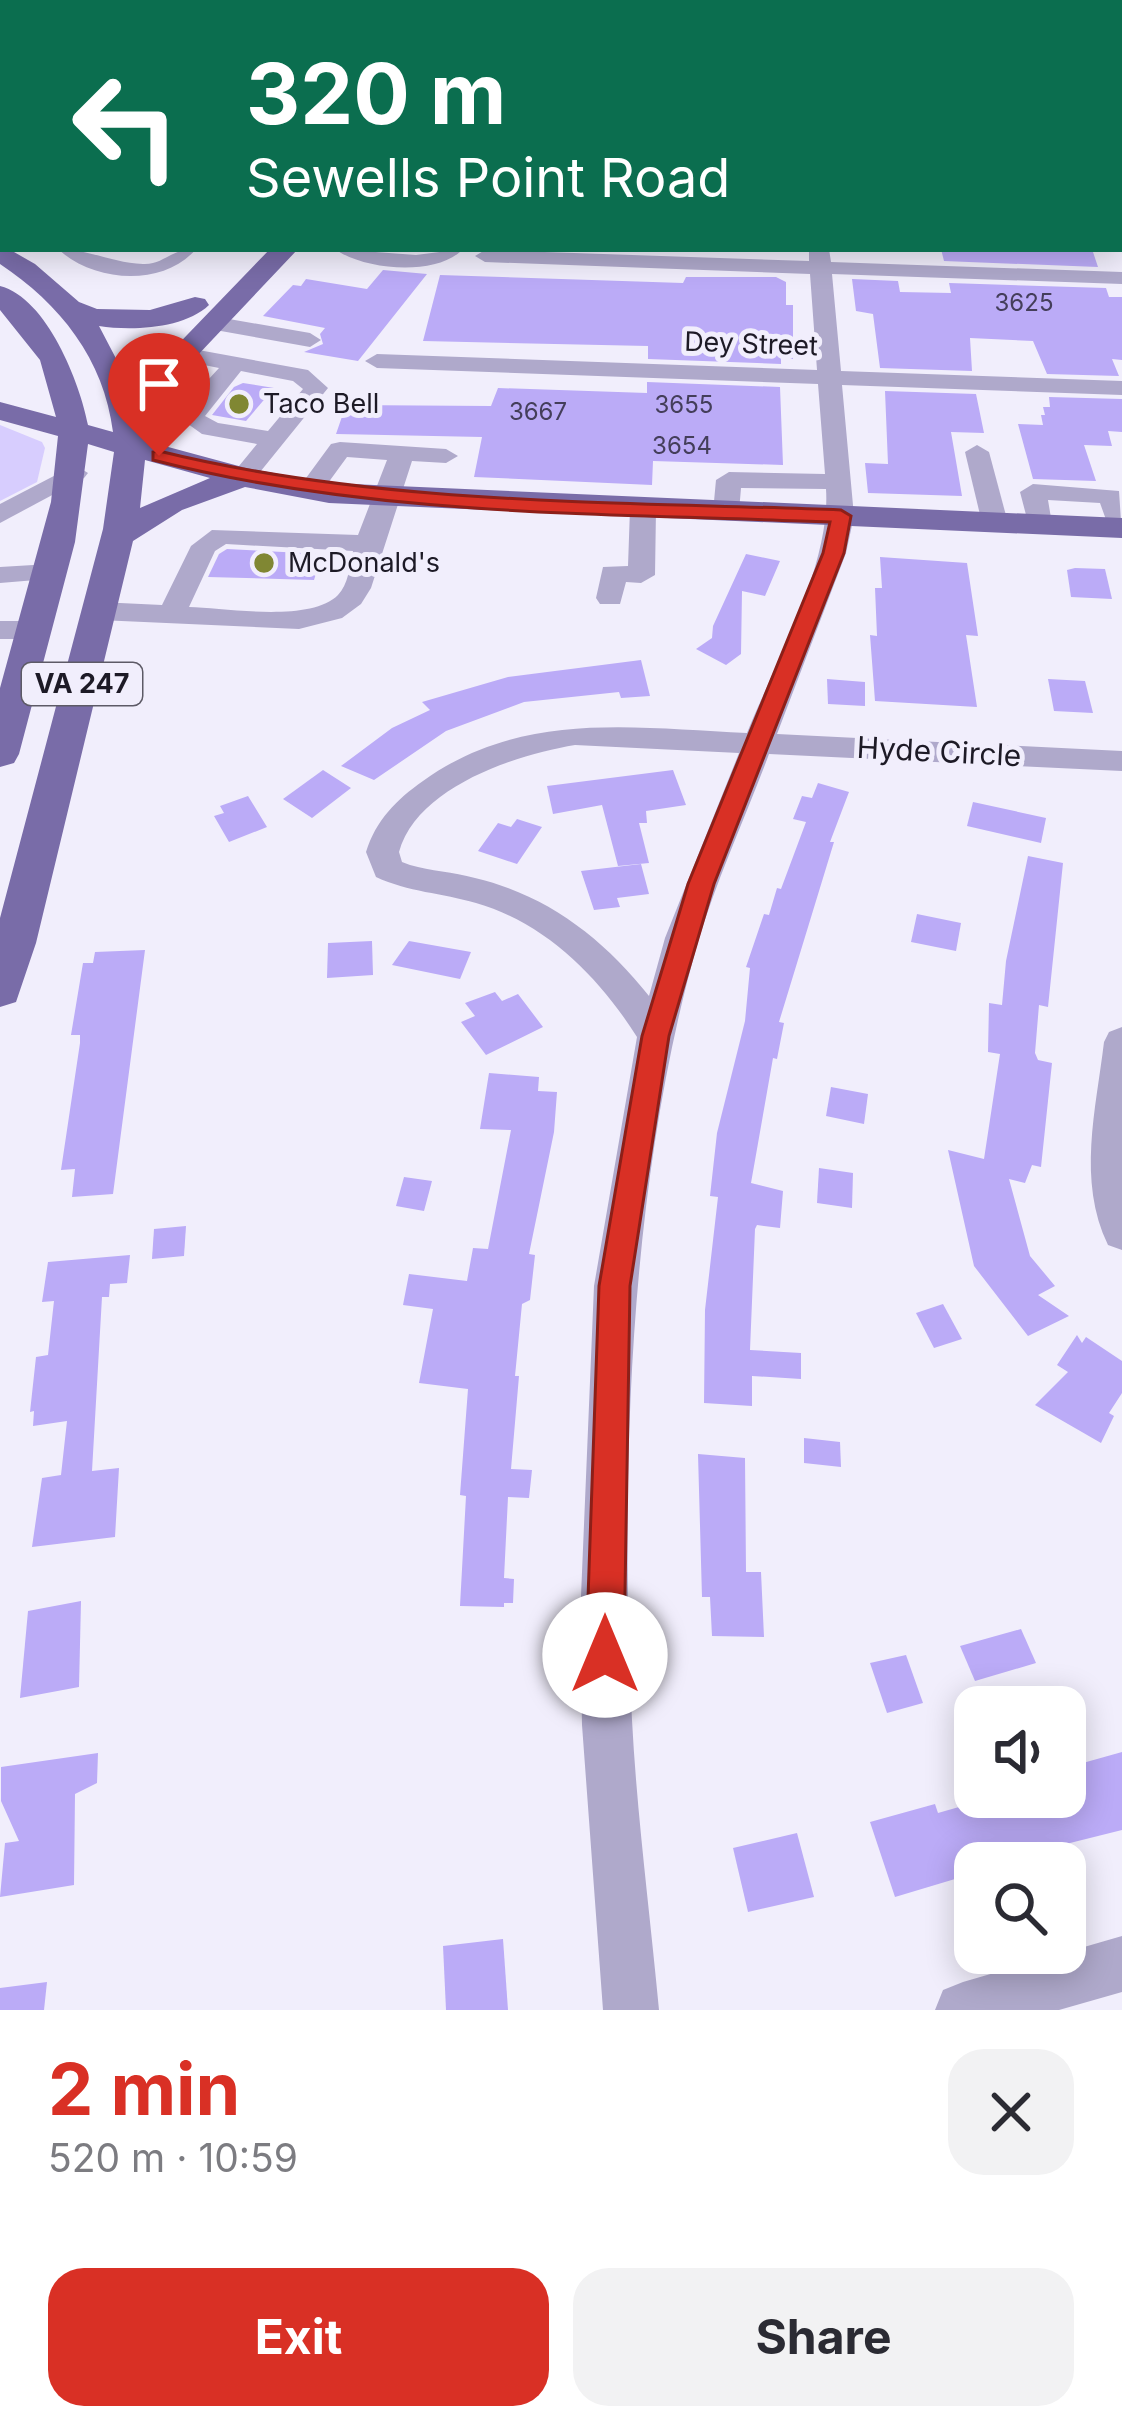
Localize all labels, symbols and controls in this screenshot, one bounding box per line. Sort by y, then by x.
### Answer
text: 320 m [246,43,506,144]
icon: left [48,48,204,204]
text: Sewells Point Road [246,145,730,210]
house number: 3625 [995,288,1053,317]
street label: Dey Street [684,325,819,362]
pin [108,333,210,456]
icon: arrive [126,351,192,417]
place label: Taco Bell [263,387,379,420]
house number: 3655 [655,390,713,419]
marker: Taco Bell [226,391,252,417]
house number: 3667 [509,397,567,426]
house number: 3654 [652,431,712,460]
place label: McDonald's [288,546,440,579]
marker: McDonald's [251,550,277,576]
road number: VA 247 [22,663,142,705]
street label: Hyde Circle [856,729,1022,773]
position arrow [542,1592,668,1718]
map controls [954,1686,1086,1974]
button: sound [954,1686,1086,1818]
button: search [954,1842,1086,1974]
text: 2 min [48,2045,240,2132]
button: close [948,2049,1074,2175]
text: 520 m · 10:59 [48,2134,298,2181]
button: Exit [48,2268,549,2406]
button: Share [573,2268,1074,2406]

